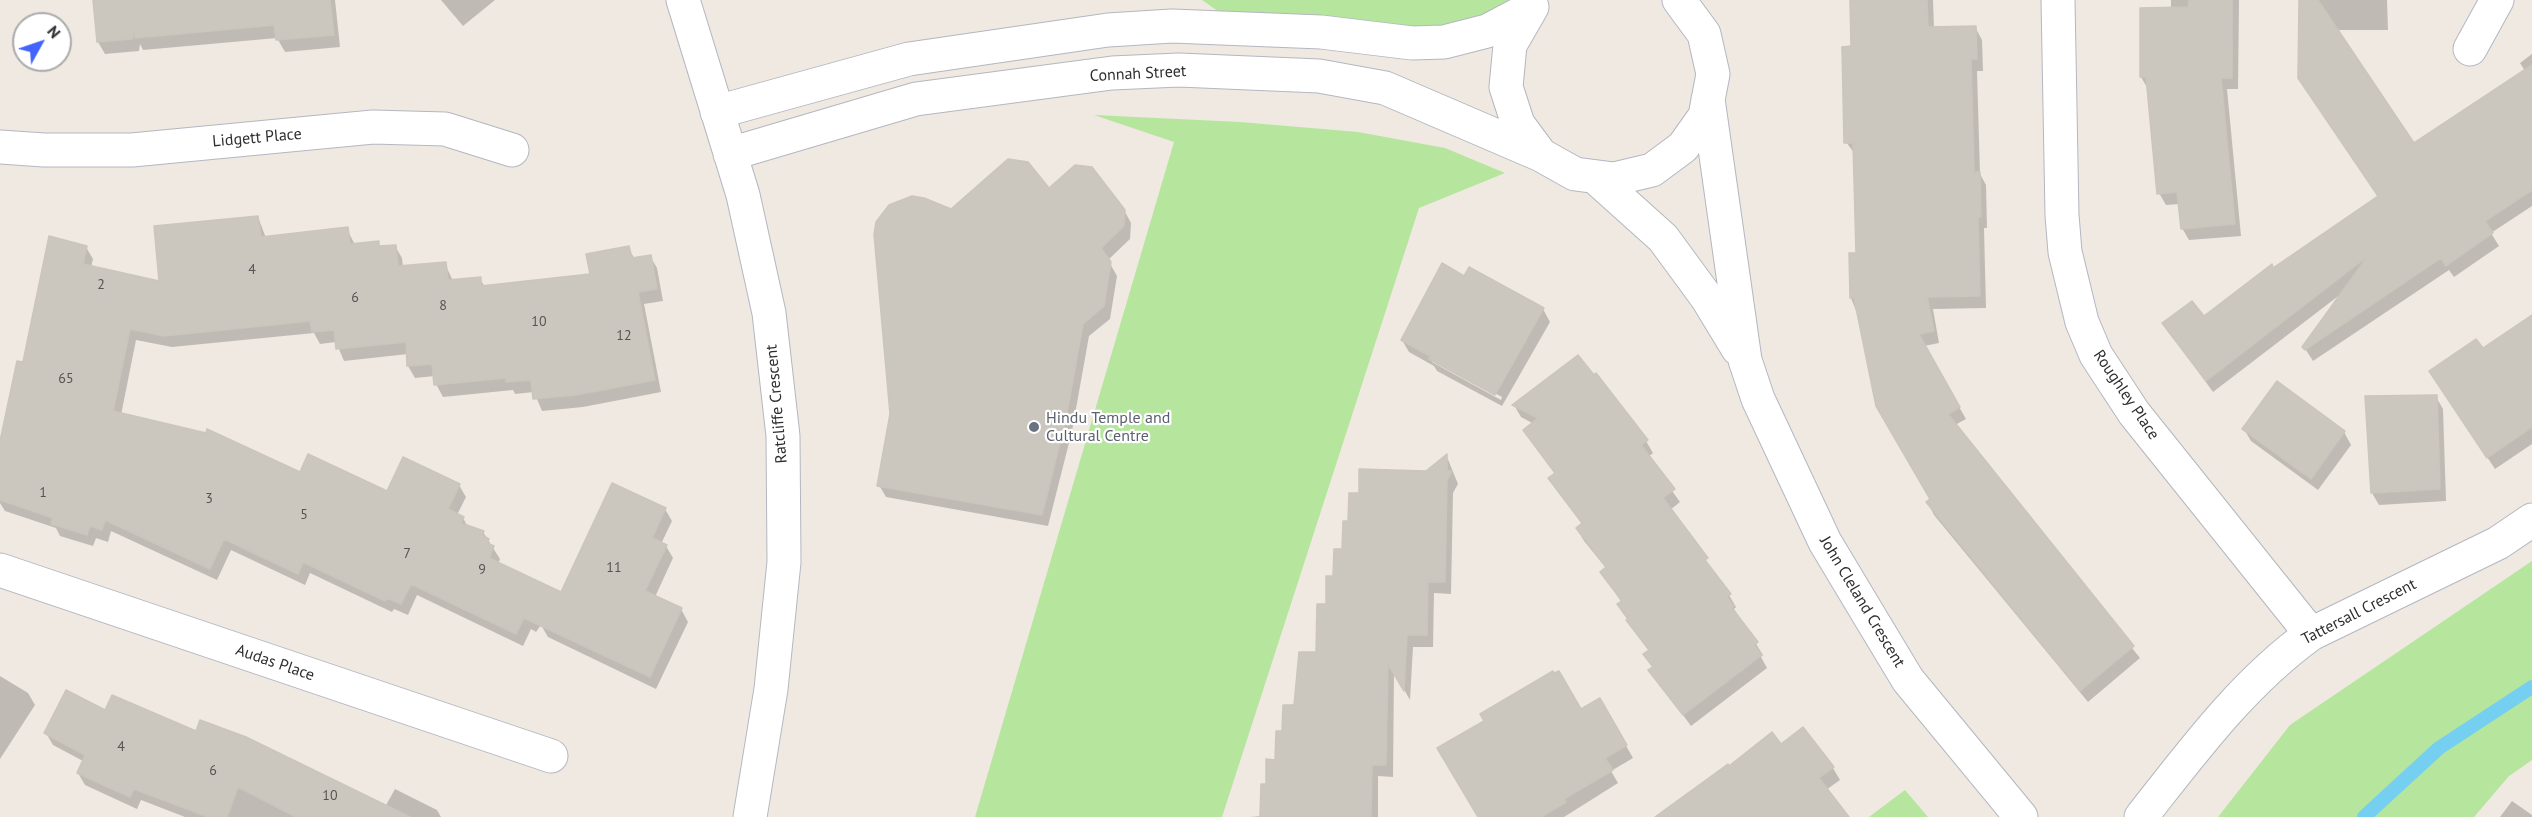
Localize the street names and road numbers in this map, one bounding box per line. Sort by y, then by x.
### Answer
street label: Connah Street [1089,62,1187,86]
street label: Lidgett Place [212,125,302,151]
street label: Ratcliffe Crescent [762,344,792,464]
street label: Roughley Place [2089,347,2163,443]
street label: John Cleland Crescent [1815,533,1909,671]
street label: Tattersall Crescent [2299,575,2419,649]
street label: Audas Place [233,641,317,685]

